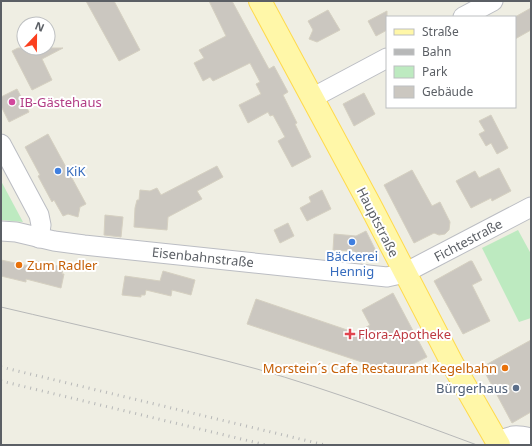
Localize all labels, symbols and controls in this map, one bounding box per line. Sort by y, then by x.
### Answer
north arrow [16,16,56,56]
legend [386,16,516,108]
text: N [33,18,47,35]
text: Straße [422,23,459,40]
text: Bahn [422,43,451,60]
text: Park [422,63,448,80]
text: Gebäude [422,83,473,100]
place label: IB-Gästehaus [20,93,102,111]
marker: IB-Gästehaus [7,97,17,107]
place label: KiK [66,162,86,180]
marker: KiK [53,166,63,176]
street label: Hauptstraße [353,184,403,260]
street label: Fichtestraße [431,214,505,266]
marker: Bäckerei Hennig [347,237,357,247]
street label: Eisenbahnstraße [151,243,255,271]
place label: Bäckerei Hennig [326,247,378,280]
place label: Zum Radler [27,256,98,274]
marker: Zum Radler [14,260,24,270]
place label: Flora-Apotheke [358,325,451,343]
marker: Flora-Apotheke [345,329,355,339]
place label: Morstein´s Cafe Restaurant Kegelbahn [263,359,497,377]
marker: Morstein´s Cafe Restaurant Kegelbahn [500,363,510,373]
place label: Bürgerhaus [436,379,508,397]
marker: Bürgerhaus [511,383,521,393]

